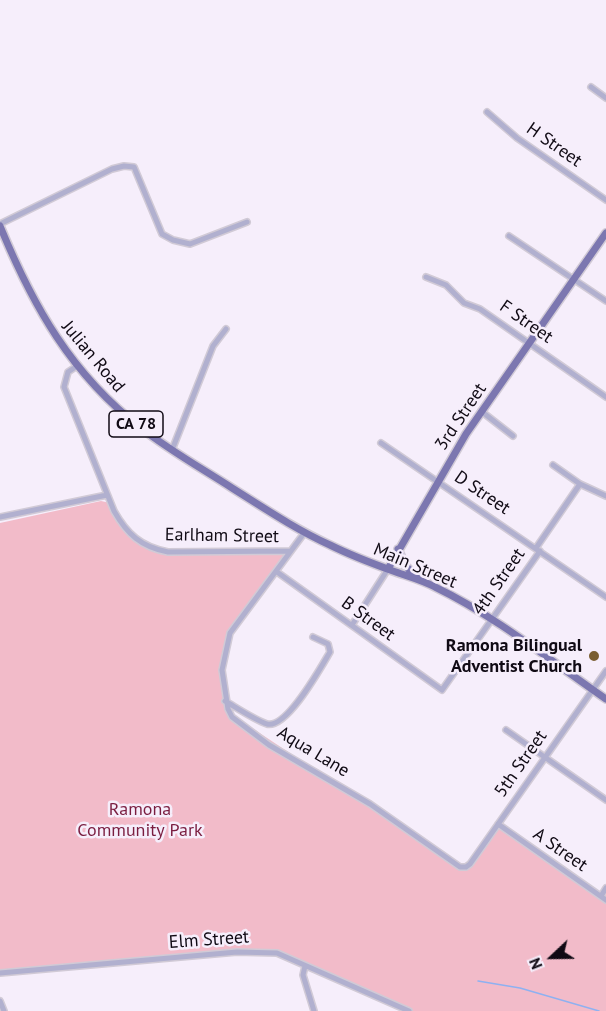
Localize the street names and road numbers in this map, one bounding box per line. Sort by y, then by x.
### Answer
street label: H Street [522,118,586,172]
street label: F Street [495,296,557,348]
street label: Julian Road [57,317,129,397]
street label: 3rd Street [431,379,491,455]
road number: CA 78 [109,411,163,437]
street label: D Street [450,467,514,519]
street label: Earlham Street [165,524,279,548]
street label: Main Street [370,539,460,593]
street label: 4th Street [468,544,530,620]
street label: B Street [337,592,399,646]
street label: Aqua Lane [273,722,353,782]
street label: 5th Street [490,726,552,802]
street label: A Street [529,824,591,876]
street label: Elm Street [168,926,250,954]

